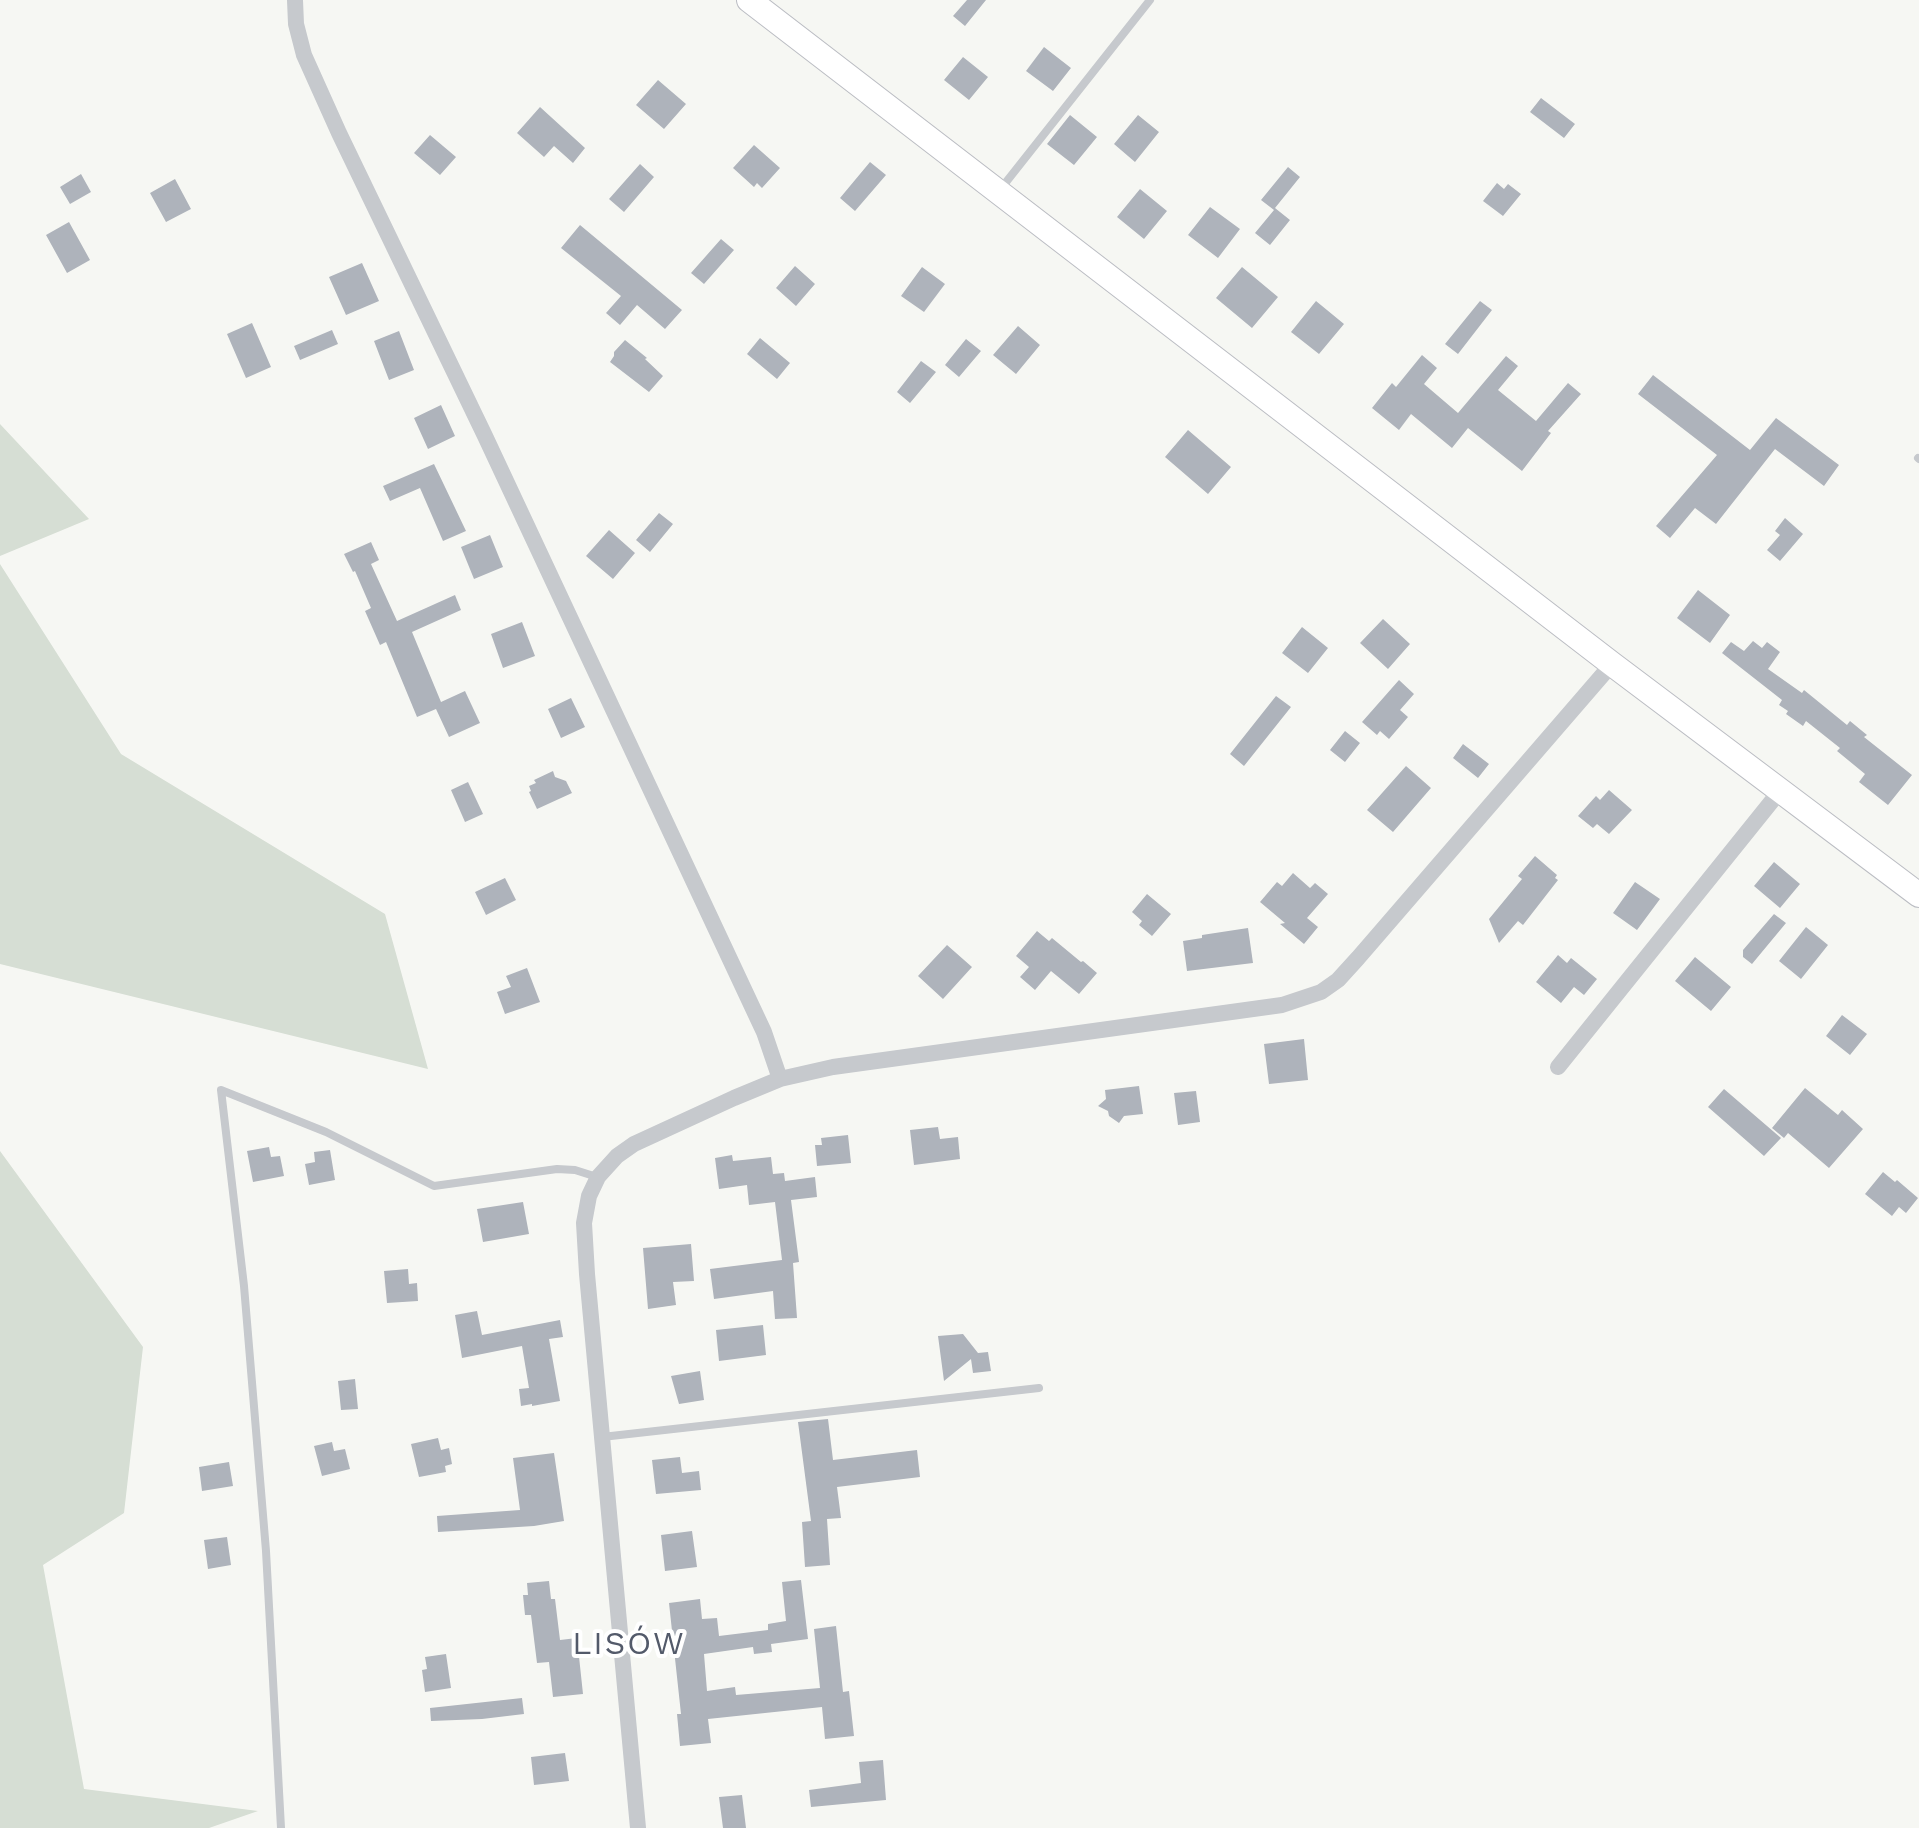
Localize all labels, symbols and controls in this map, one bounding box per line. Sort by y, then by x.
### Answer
district label: LISÓW [572,1626,686,1664]

